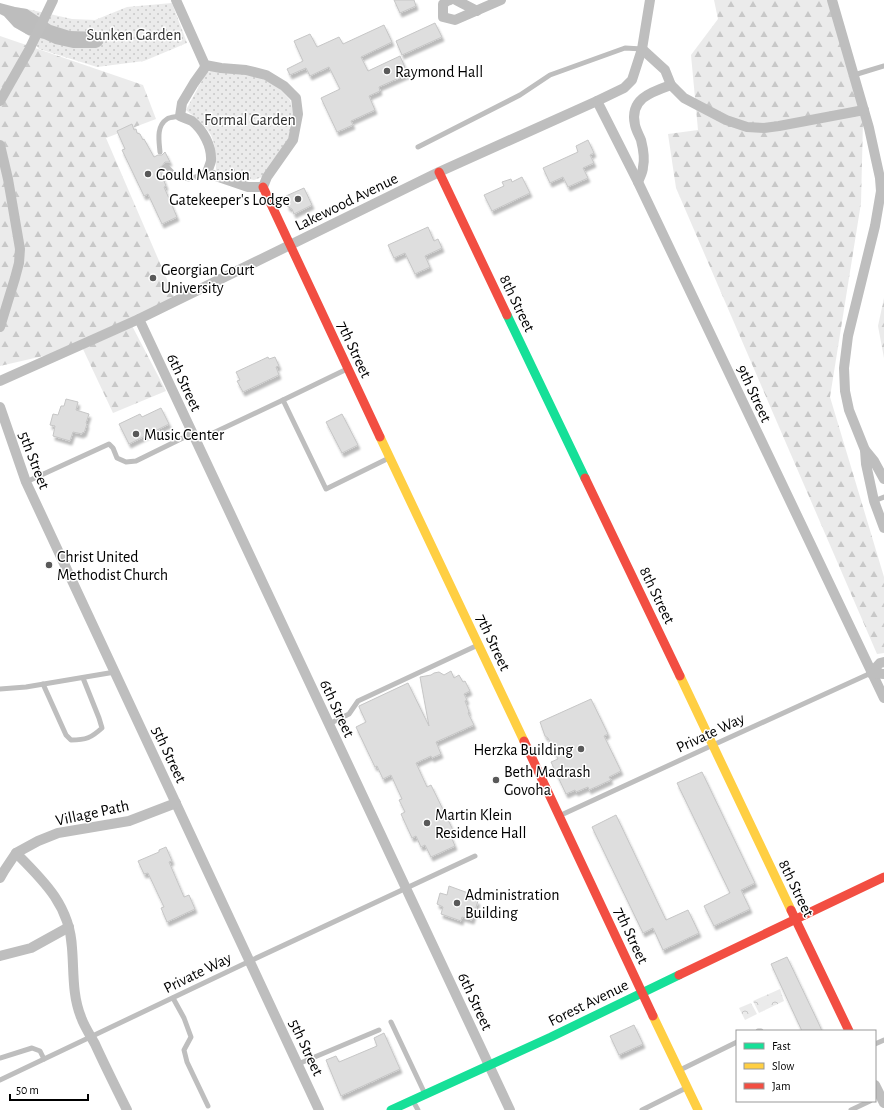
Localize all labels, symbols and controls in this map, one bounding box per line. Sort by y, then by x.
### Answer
park label: Sunken Garden [87,27,181,43]
place label: Raymond Hall [395,64,483,81]
marker: Raymond Hall [382,66,392,76]
park label: Formal Garden [204,112,296,128]
place label: Gould Mansion [156,167,250,183]
marker: Gould Mansion [143,169,153,179]
street label: Lakewood Avenue [292,170,400,234]
place label: Gatekeeper's Lodge [169,192,290,208]
marker: Gatekeeper's Lodge [293,194,303,204]
place label: Georgian Court University [161,262,254,297]
street label: 8th Street [496,272,538,334]
marker: Georgian Court University [148,273,158,283]
street label: 7th Street [334,319,374,380]
street label: 6th Street [164,351,204,414]
street label: 9th Street [734,362,774,425]
place label: Music Center [144,427,225,443]
street label: 5th Street [16,429,52,491]
marker: Music Center [131,429,141,439]
place label: Christ United Methodist Church [57,549,168,583]
marker: Christ United Methodist Church [44,560,54,570]
street label: 8th Street [636,564,678,626]
street label: 7th Street [473,612,513,673]
street label: 6th Street [317,677,357,740]
street label: Private Way [674,710,748,757]
street label: 5th Street [149,724,189,785]
place label: Herzka Building [473,742,573,758]
marker: Herzka Building [576,744,586,754]
place label: Beth Madrash Govoha [504,764,591,798]
marker: Beth Madrash Govoha [491,775,501,785]
street label: Village Path [54,797,130,829]
place label: Martin Klein Residence Hall [435,807,527,841]
marker: Martin Klein Residence Hall [422,818,432,828]
street label: 8th Street [775,857,817,919]
place label: Administration Building [465,887,559,921]
marker: Administration Building [452,898,462,908]
street label: 7th Street [611,905,651,966]
street label: Private Way [161,950,234,997]
street label: 6th Street [455,970,495,1033]
street label: Forest Avenue [546,977,631,1029]
street label: 5th Street [286,1017,326,1078]
legend [736,1030,876,1102]
text: Fast [772,1040,791,1052]
text: Slow [772,1060,794,1072]
scale bar [10,1076,88,1102]
text: Jam [772,1080,791,1092]
text: 50 m [16,1084,39,1096]

